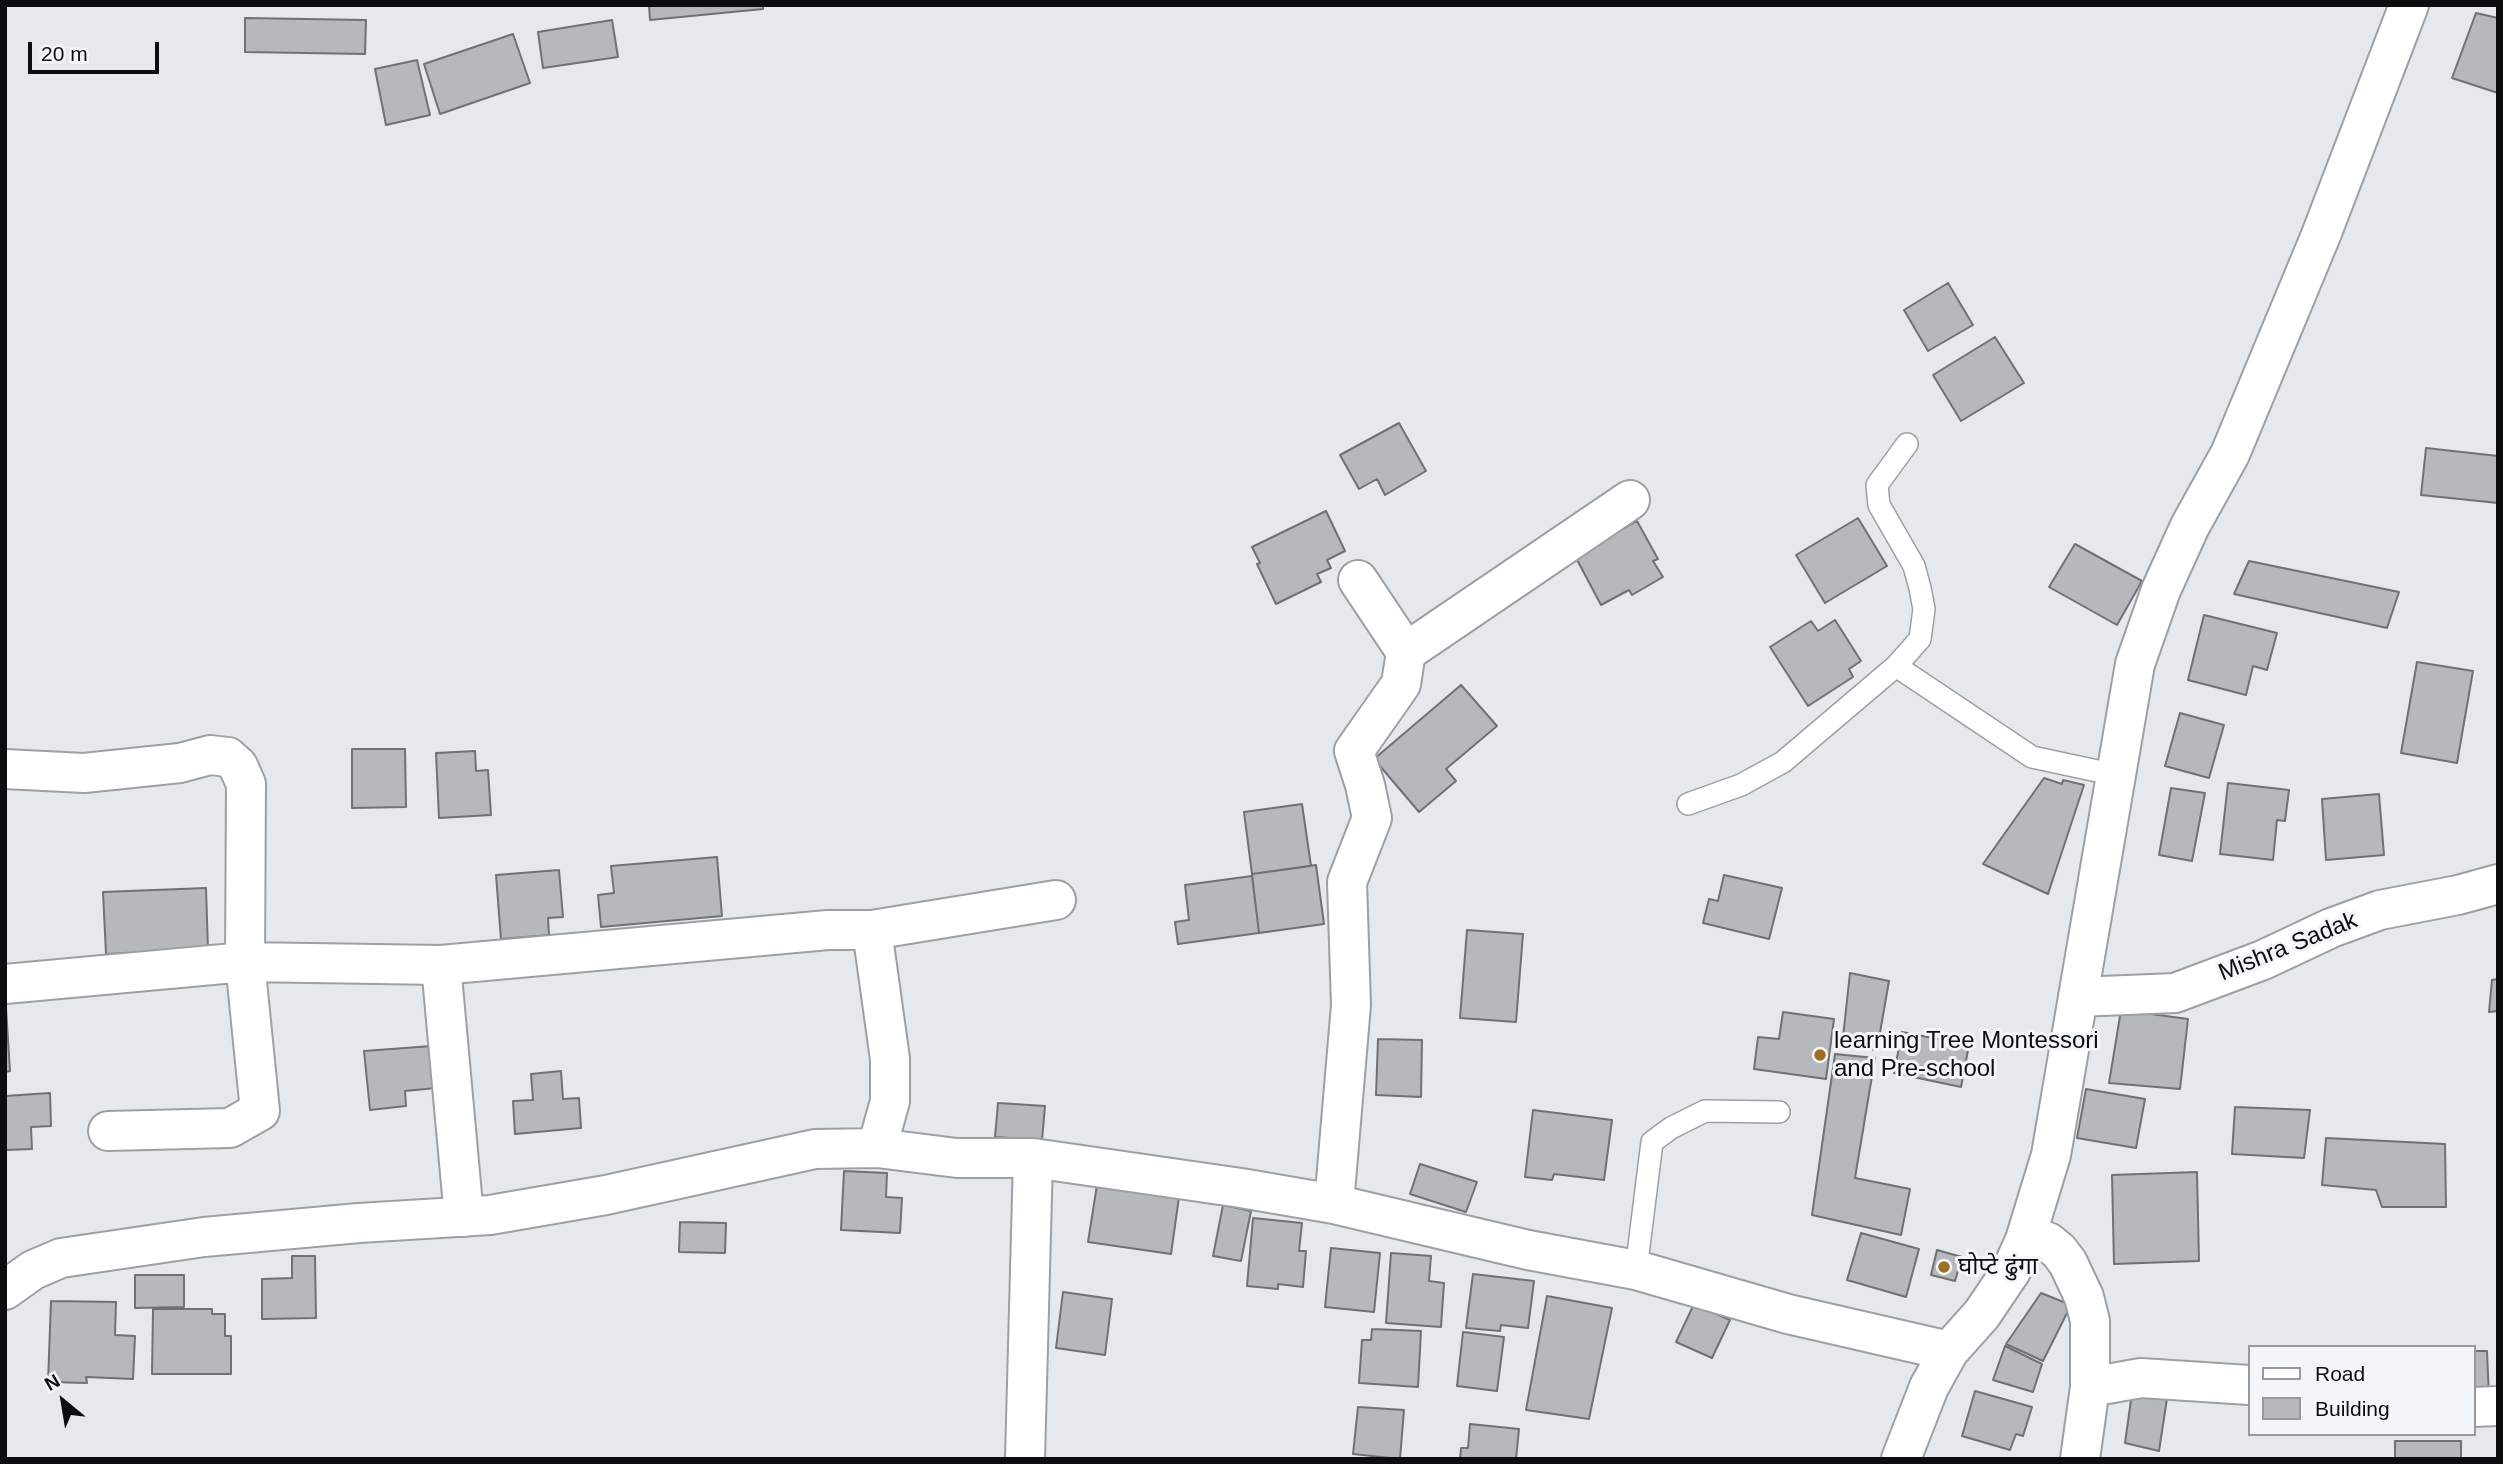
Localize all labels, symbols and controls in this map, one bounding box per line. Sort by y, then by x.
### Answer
scale bar [32,28,163,72]
text: 20 m [41,42,88,65]
street label: Mishra Sadak [2215,906,2361,988]
place label: learning Tree Montessori and Pre-school [1834,1027,2099,1083]
marker: learning Tree Montessori and Pre-school [1812,1047,1828,1063]
place label: घोप्टे ढुंगा [1958,1253,2038,1281]
marker: घोप्टे ढुंगा [1936,1259,1952,1275]
legend [2248,1345,2475,1436]
text: Road [2315,1362,2365,1385]
north arrow [28,1366,98,1436]
text: N [41,1370,63,1395]
text: Building [2315,1397,2390,1420]

